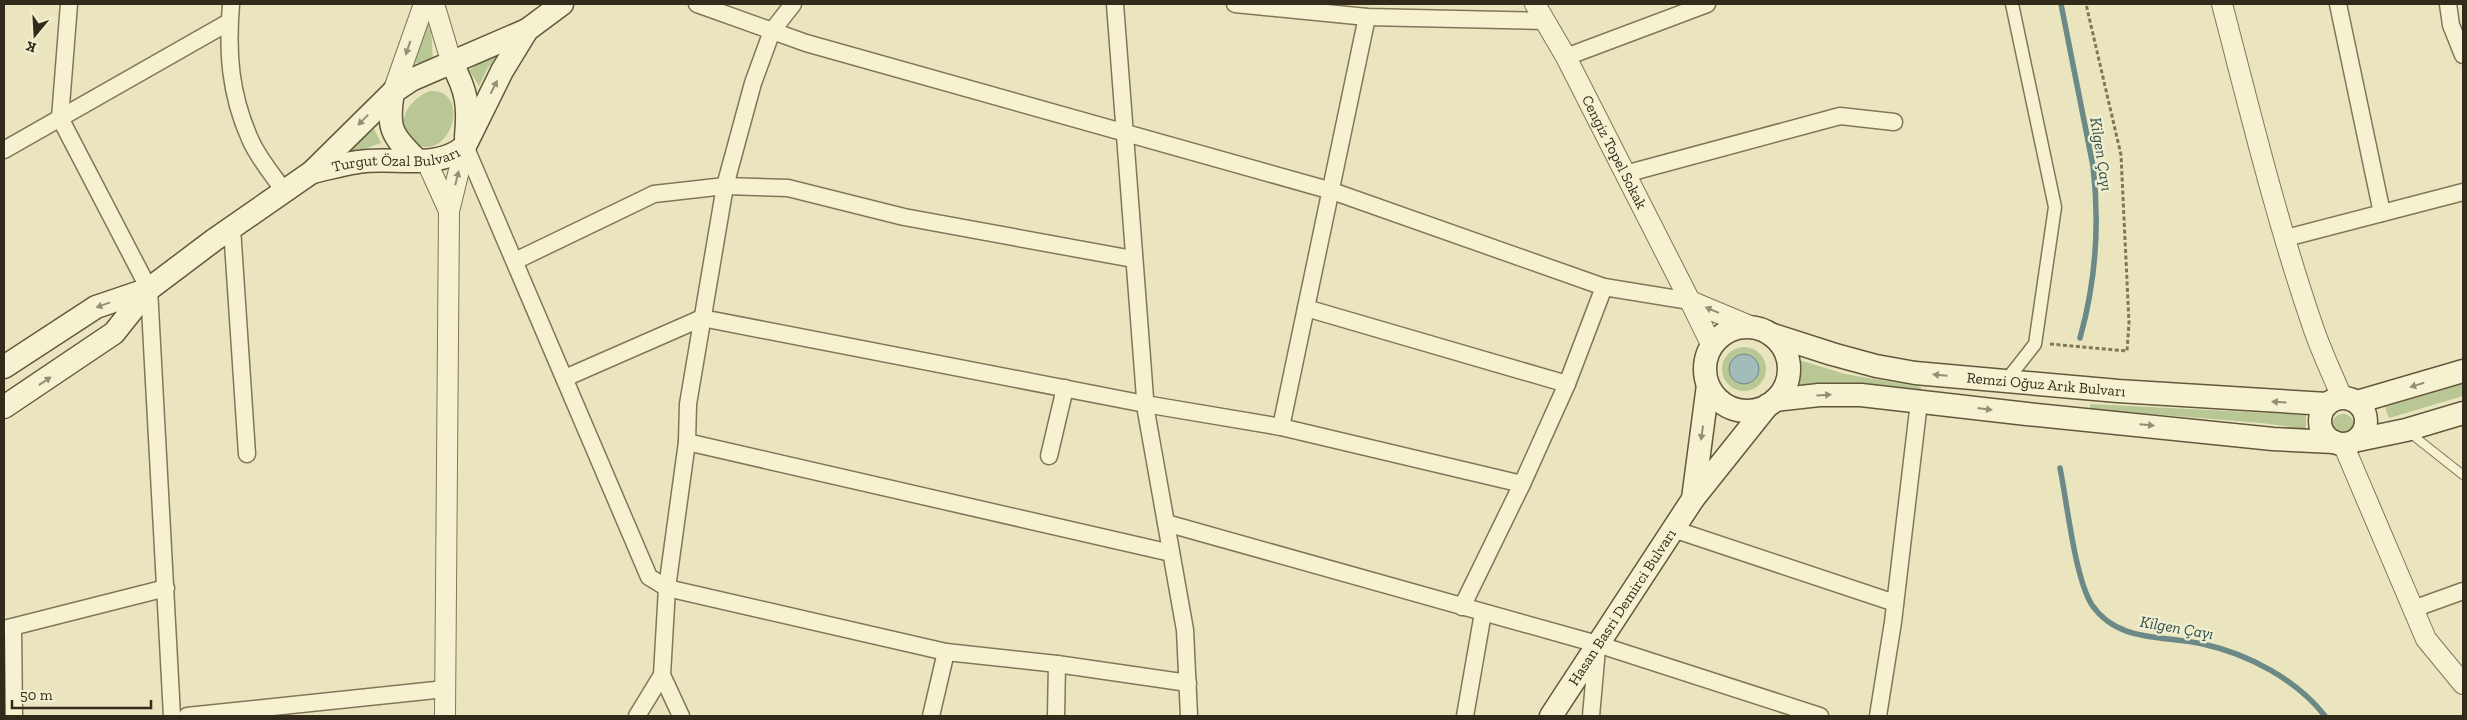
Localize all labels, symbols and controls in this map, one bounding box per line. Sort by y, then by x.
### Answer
north arrow [10,10,60,60]
text: K [23,37,38,56]
one-way arrow [404,41,412,56]
one-way arrow [490,80,498,94]
street label: Cengiz Topel Sokak [1578,92,1651,212]
one-way arrow [357,114,369,126]
water label: Kilgen Çayı [2086,116,2117,192]
street label: Turgut Özal Bulvarı [330,143,463,176]
one-way arrow [453,171,461,186]
one-way arrow [95,301,110,309]
one-way arrow [1705,306,1720,313]
street label: Remzi Oğuz Arık Bulvarı [1966,369,2126,400]
one-way arrow [1931,371,1947,379]
one-way arrow [38,376,52,386]
one-way arrow [2409,381,2424,389]
one-way arrow [1816,391,1832,399]
one-way arrow [2270,398,2286,406]
one-way arrow [1978,405,1994,413]
one-way arrow [2139,422,2155,430]
one-way arrow [1698,426,1706,442]
street label: Hasan Basri Demirci Bulvarı [1564,526,1680,689]
water label: Kilgen Çayı [2139,612,2215,643]
scale bar [12,678,151,710]
text: 50 m [20,686,53,704]

